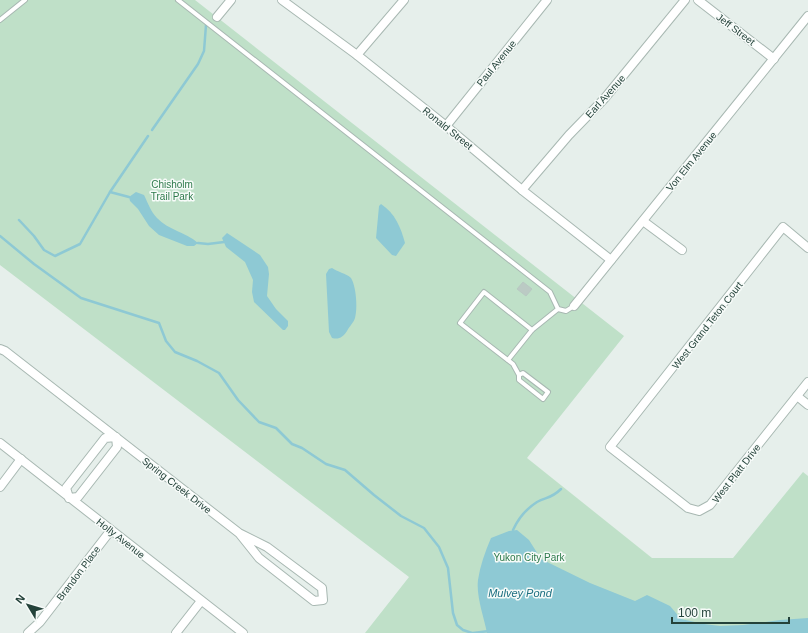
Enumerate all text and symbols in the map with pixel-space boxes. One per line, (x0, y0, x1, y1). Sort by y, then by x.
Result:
street label: Jeff Street (714, 11, 757, 48)
street label: Paul Avenue (474, 38, 519, 89)
street label: Earl Avenue (583, 72, 628, 120)
street label: Ronald Street (420, 105, 475, 152)
street label: Von Elm Avenue (664, 129, 719, 193)
park label: Chisholm Trail Park (151, 179, 194, 202)
street label: West Grand Teton Court (670, 279, 745, 371)
street label: West Platt Drive (710, 441, 763, 505)
street label: Spring Creek Drive (140, 455, 214, 516)
street label: Holly Avenue (94, 516, 147, 561)
street label: Brandon Place (54, 543, 103, 603)
park label: Yukon City Park (493, 552, 566, 563)
north arrow (8, 585, 48, 625)
water label: Mulvey Pond (488, 587, 553, 599)
text: N (13, 592, 27, 606)
scale bar (672, 599, 789, 625)
text: 100 m (678, 606, 711, 620)

